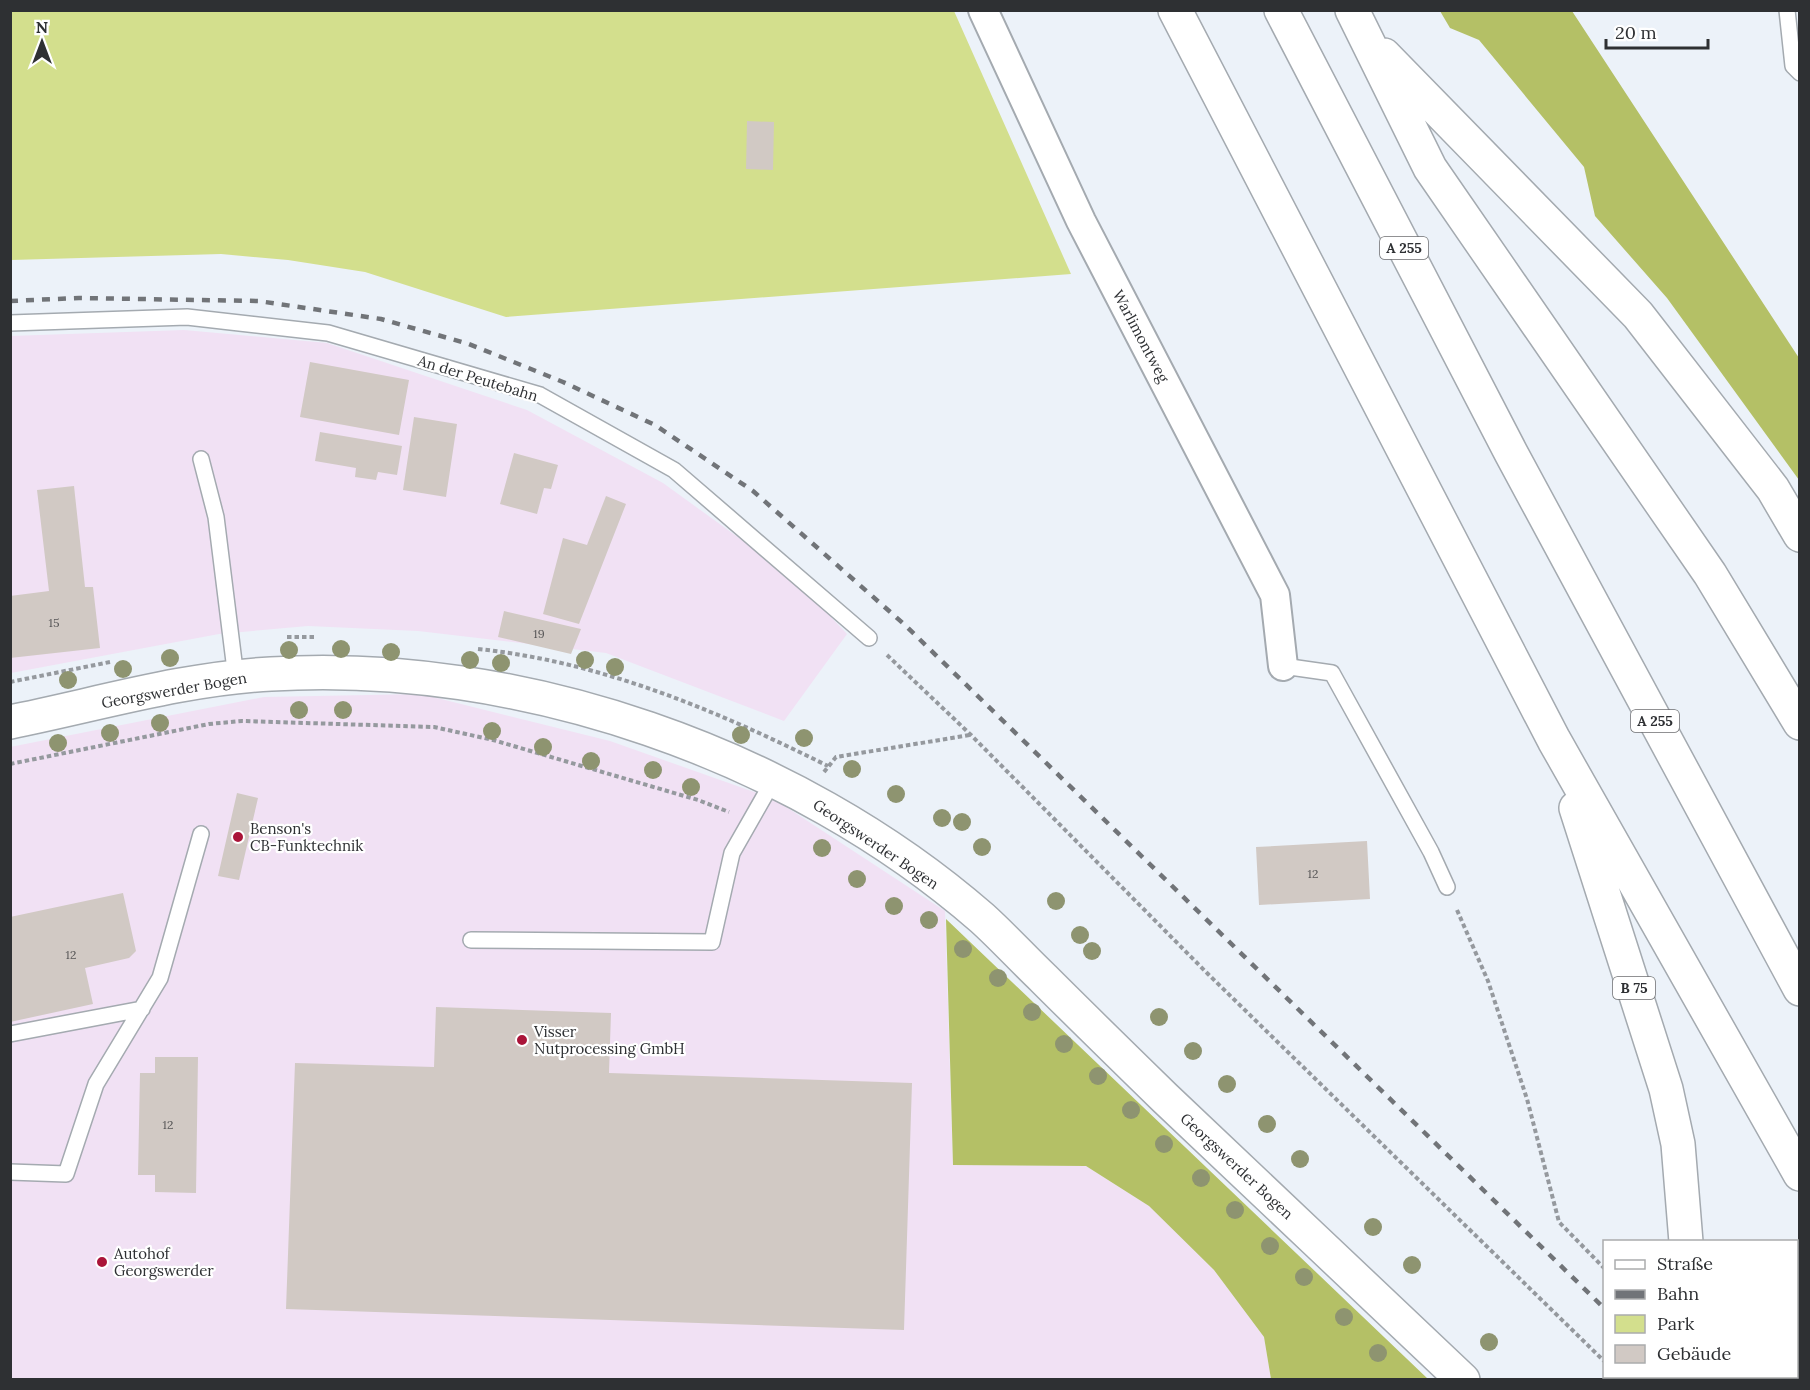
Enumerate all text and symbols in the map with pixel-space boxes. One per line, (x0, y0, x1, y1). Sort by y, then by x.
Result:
north arrow (12, 12, 72, 72)
scale bar (1606, 12, 1708, 50)
text: N (36, 17, 48, 37)
text: 20 m (1615, 21, 1657, 44)
road number: A 255 (1380, 237, 1428, 259)
street label: Warlimontweg (1109, 286, 1174, 386)
street label: An der Peutebahn (415, 350, 540, 405)
house number: 15 (49, 615, 59, 630)
house number: 19 (533, 626, 545, 641)
street label: Georgswerder Bogen (100, 668, 248, 712)
road number: A 255 (1631, 710, 1679, 732)
street label: Georgswerder Bogen (810, 795, 942, 893)
place label: Benson's CB-Funktechnik (250, 819, 363, 855)
marker: Benson's CB-Funktechnik (231, 830, 245, 844)
house number: 12 (1308, 866, 1318, 881)
house number: 12 (66, 947, 76, 962)
road number: B 75 (1613, 977, 1655, 999)
place label: Visser Nutprocessing GmbH (533, 1022, 685, 1058)
marker: Visser Nutprocessing GmbH (515, 1033, 529, 1047)
street label: Georgswerder Bogen (1177, 1109, 1297, 1223)
house number: 12 (163, 1117, 173, 1132)
legend (1603, 1240, 1798, 1378)
place label: Autohof Georgswerder (113, 1244, 214, 1280)
text: Straße (1657, 1252, 1713, 1275)
marker: Autohof Georgswerder (95, 1255, 109, 1269)
text: Bahn (1657, 1282, 1699, 1305)
text: Park (1657, 1312, 1695, 1335)
text: Gebäude (1657, 1342, 1732, 1365)

